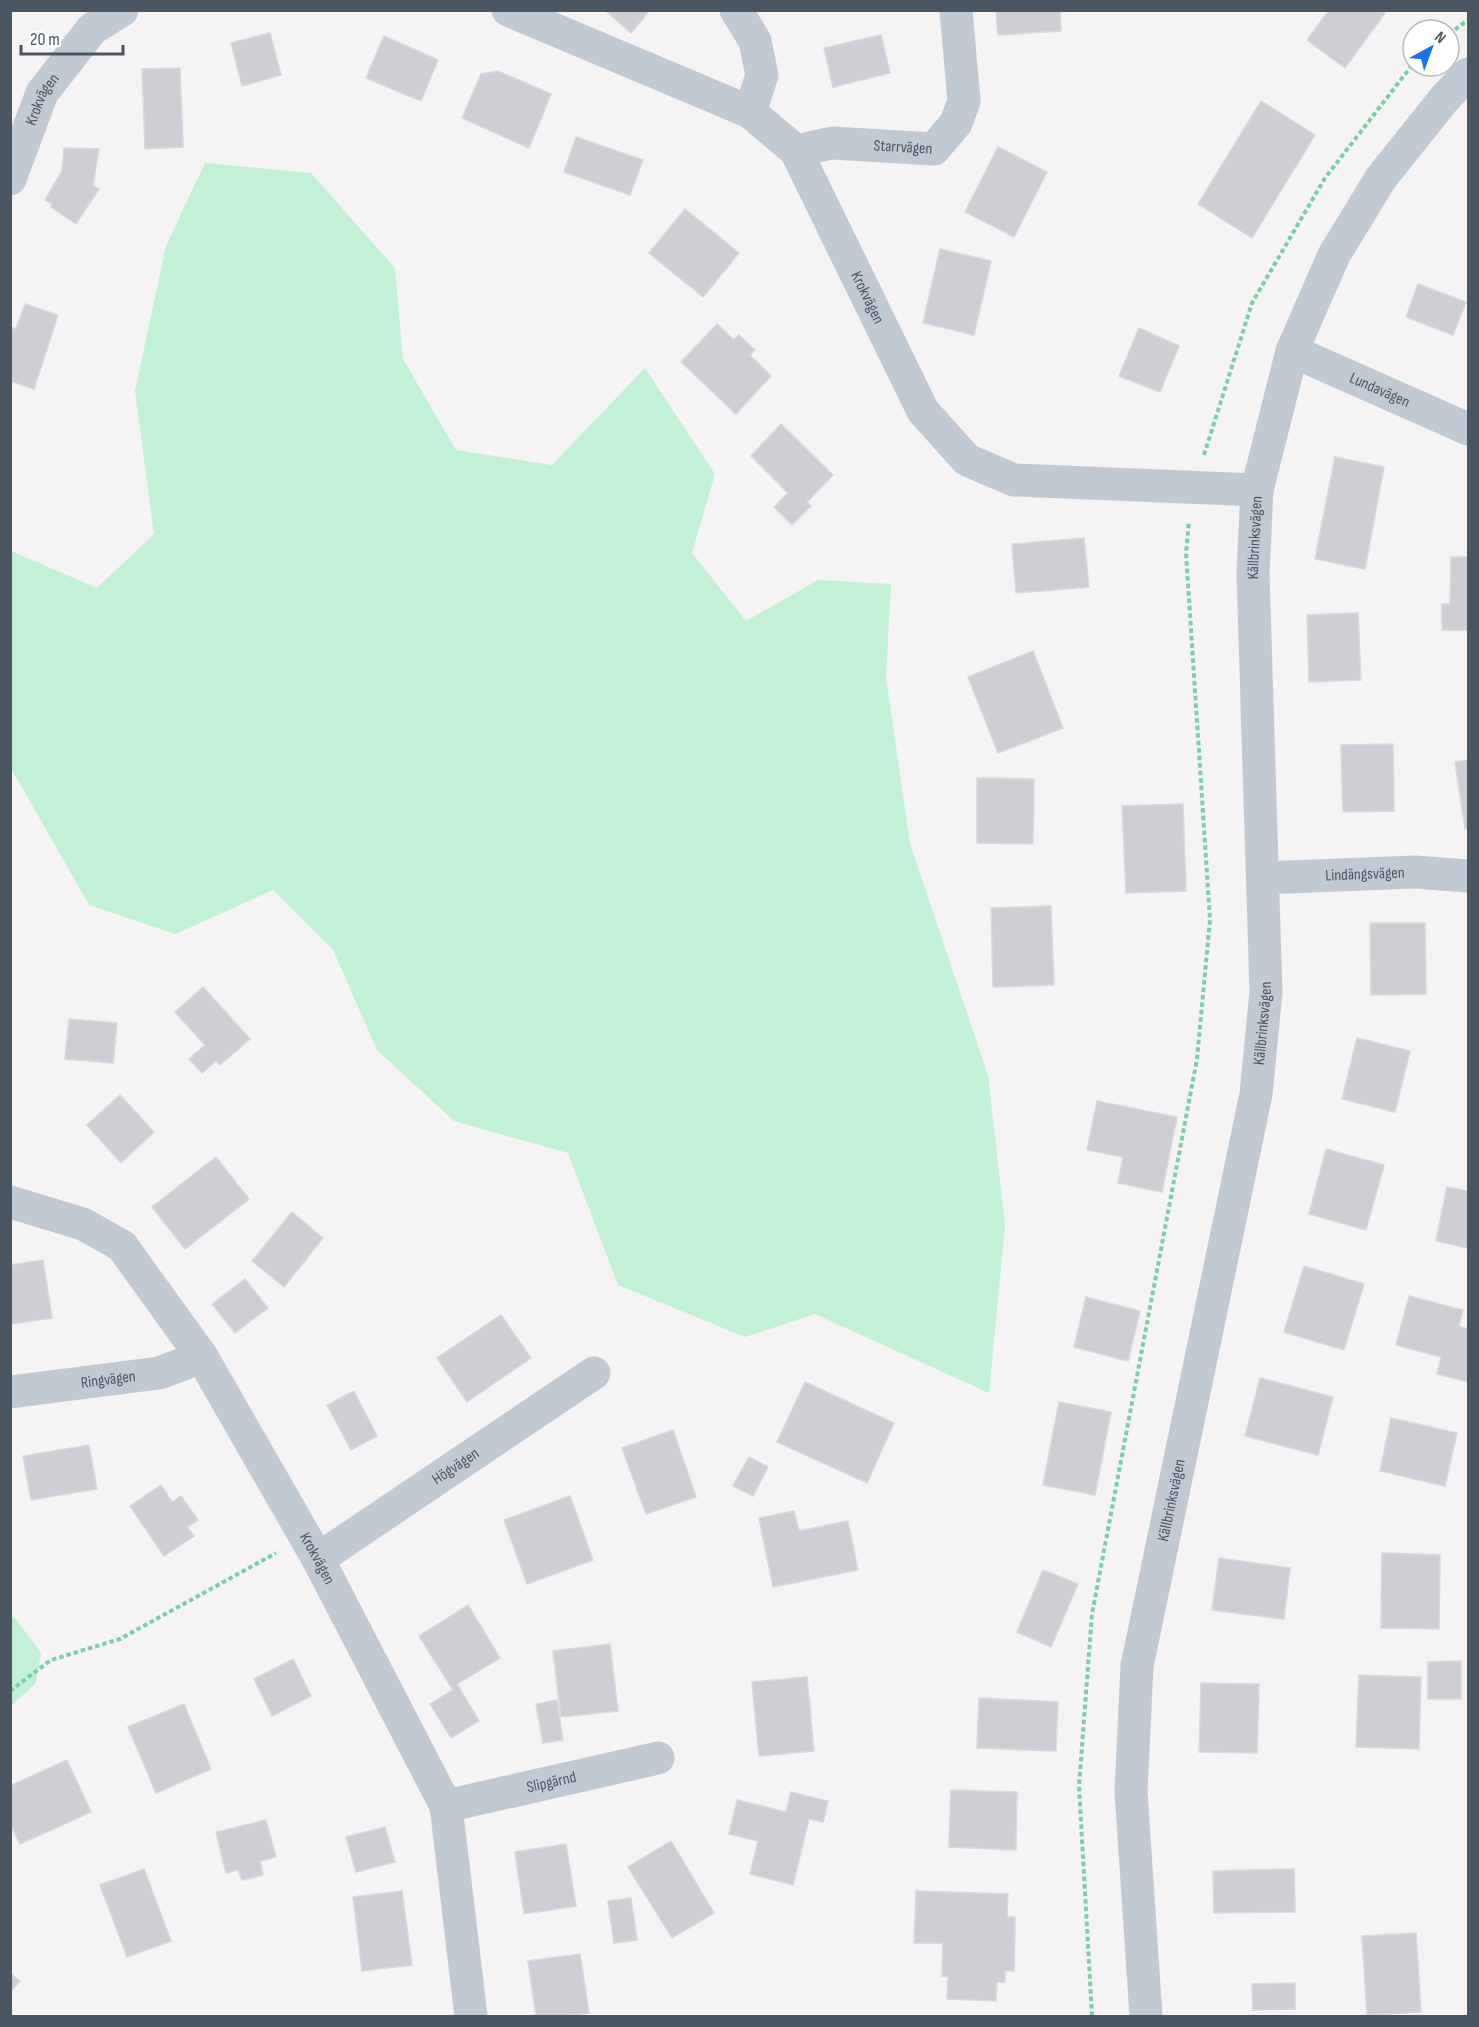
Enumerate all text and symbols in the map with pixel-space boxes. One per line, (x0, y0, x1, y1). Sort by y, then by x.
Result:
scale bar (21, 18, 123, 56)
north arrow (1401, 18, 1461, 78)
text: N (1430, 28, 1449, 48)
text: 20 m (30, 29, 60, 50)
street label: Krokvägen (21, 70, 63, 128)
street label: Starrvägen (873, 136, 933, 158)
street label: Krokvägen (847, 268, 888, 327)
street label: Lundavägen (1347, 368, 1413, 412)
street label: Källbrinksvägen (1243, 495, 1266, 580)
street label: Lindängsvägen (1325, 863, 1405, 885)
street label: Källbrinksvägen (1249, 981, 1276, 1066)
street label: Ringvägen (80, 1367, 137, 1392)
street label: Högvägen (429, 1444, 483, 1489)
street label: Källbrinksvägen (1154, 1457, 1189, 1543)
street label: Krokvägen (295, 1529, 339, 1588)
street label: Slipgärnd (525, 1767, 578, 1797)

